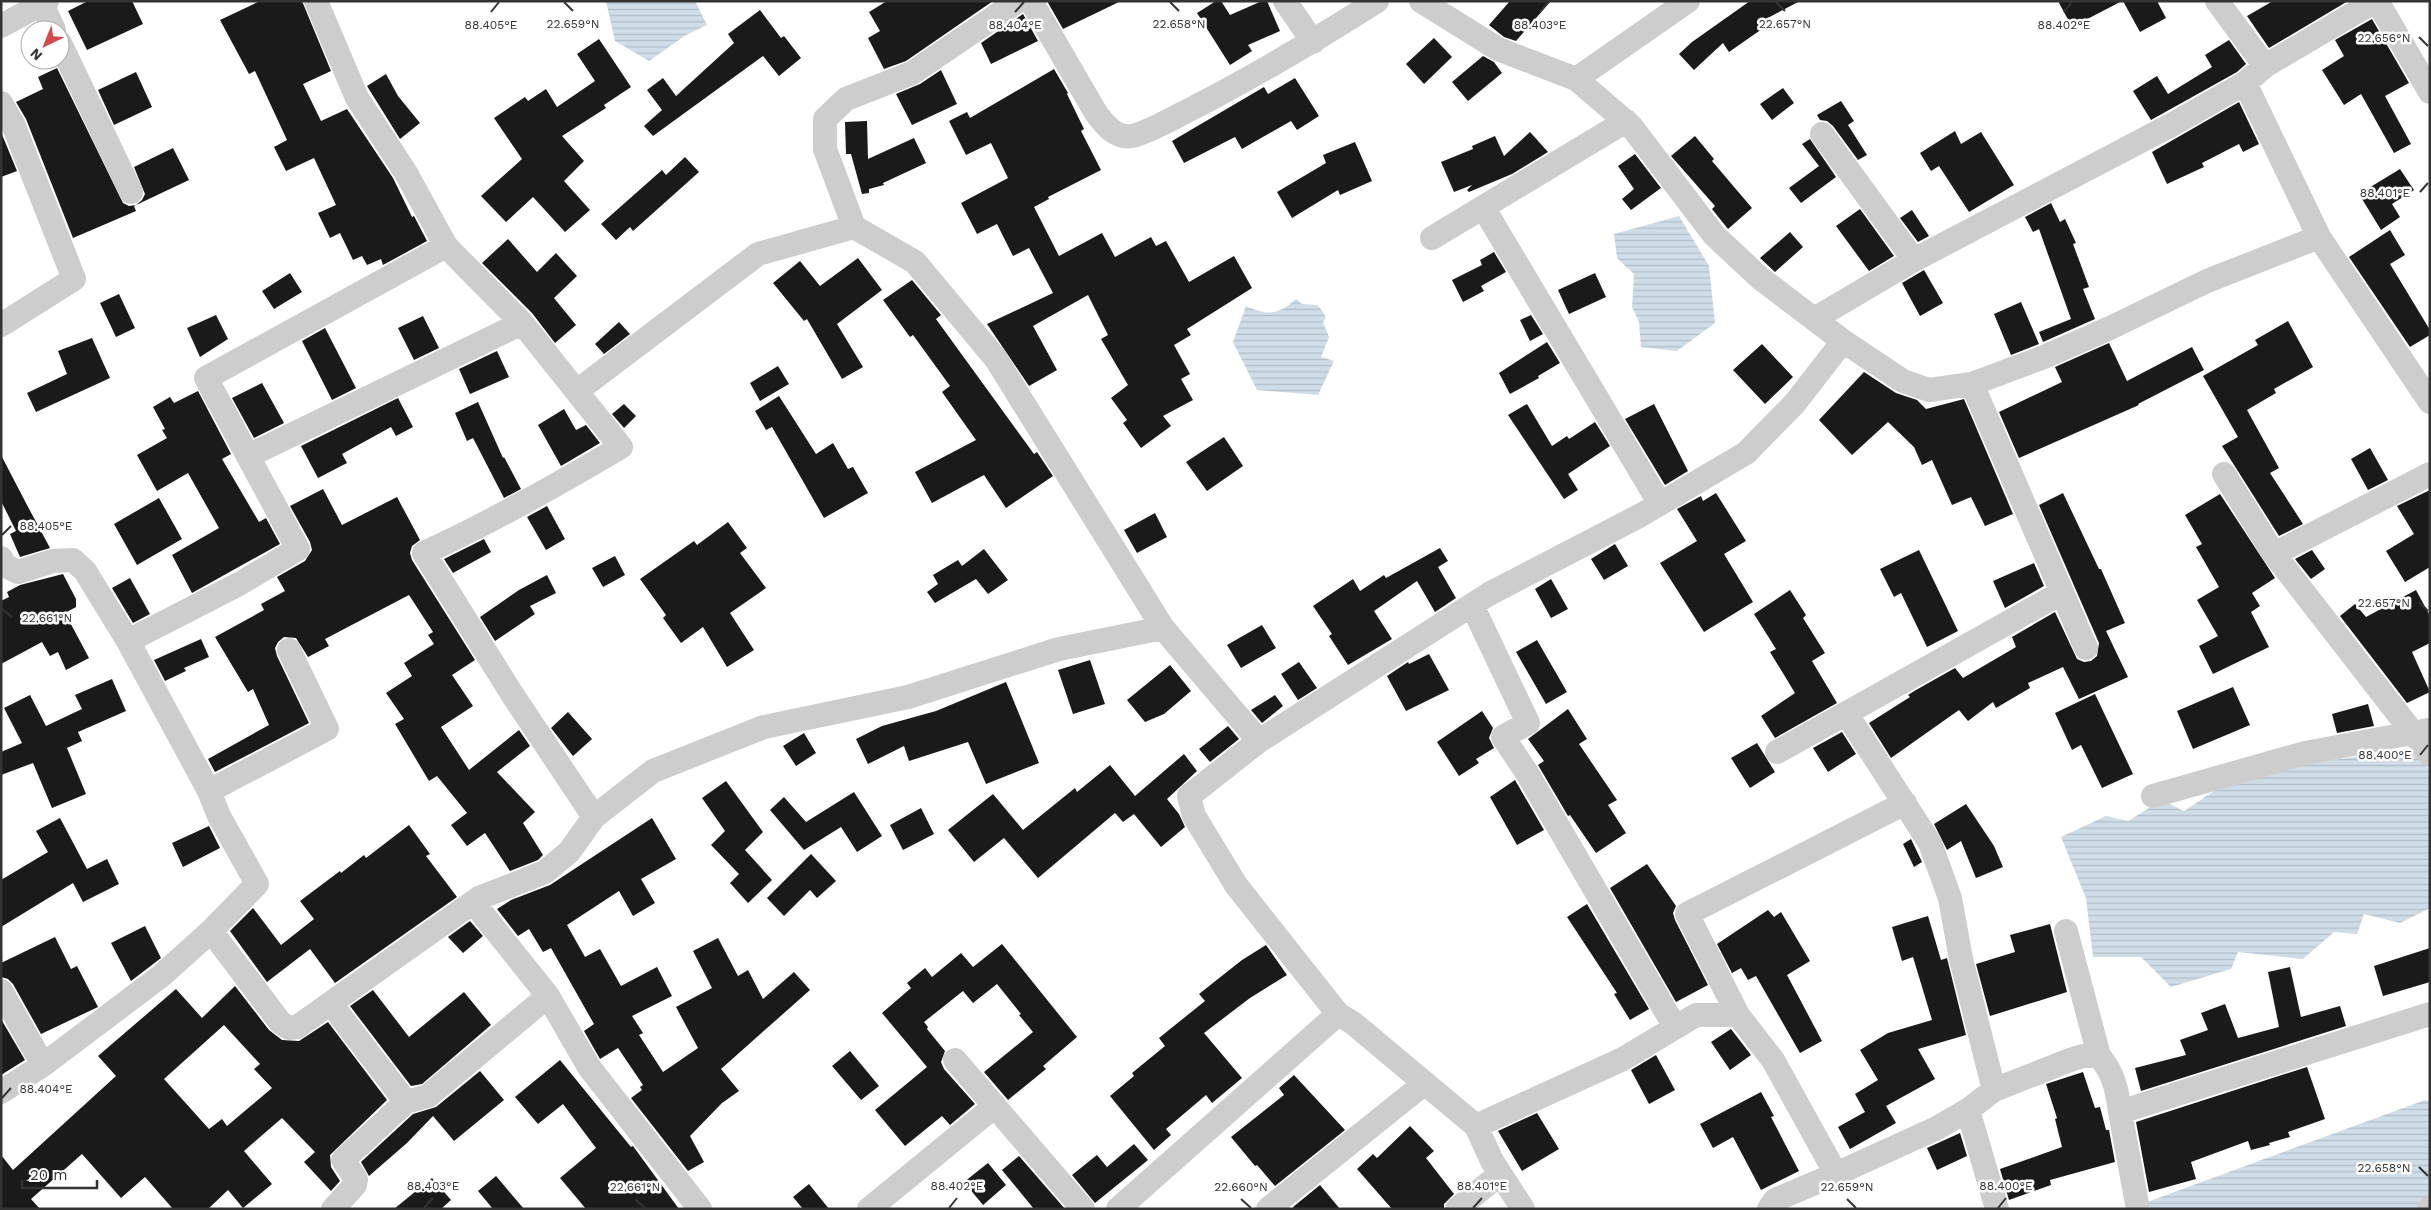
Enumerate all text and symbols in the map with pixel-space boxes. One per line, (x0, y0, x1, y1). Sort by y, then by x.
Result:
text: 22.659°N (546, 17, 600, 31)
text: 22.658°N (1152, 17, 1206, 31)
text: 22.657°N (1759, 17, 1811, 31)
text: 88.405°E (465, 18, 518, 32)
text: 88.404°E (988, 18, 1042, 32)
text: 88.403°E (1514, 18, 1567, 32)
text: 88.402°E (2038, 18, 2091, 32)
north arrow (20, 20, 70, 70)
text: 22.656°N (2358, 31, 2410, 45)
text: N (27, 45, 45, 64)
text: 88.401°E (2360, 186, 2411, 200)
text: 88.405°E (20, 519, 73, 533)
text: 22.657°N (2358, 596, 2410, 610)
text: 22.661°N (22, 611, 72, 625)
text: 88.400°E (2358, 748, 2412, 762)
text: 88.404°E (19, 1082, 73, 1096)
scale bar (22, 1158, 98, 1190)
text: 22.658°N (2357, 1161, 2411, 1175)
text: 20 m (30, 1166, 68, 1184)
text: 88.403°E (407, 1179, 460, 1193)
text: 88.402°E (931, 1179, 984, 1193)
text: 88.401°E (1457, 1179, 1508, 1193)
text: 88.400°E (1979, 1179, 2033, 1193)
text: 22.661°N (610, 1180, 660, 1194)
text: 22.660°N (1214, 1180, 1268, 1194)
text: 22.659°N (1820, 1180, 1874, 1194)

